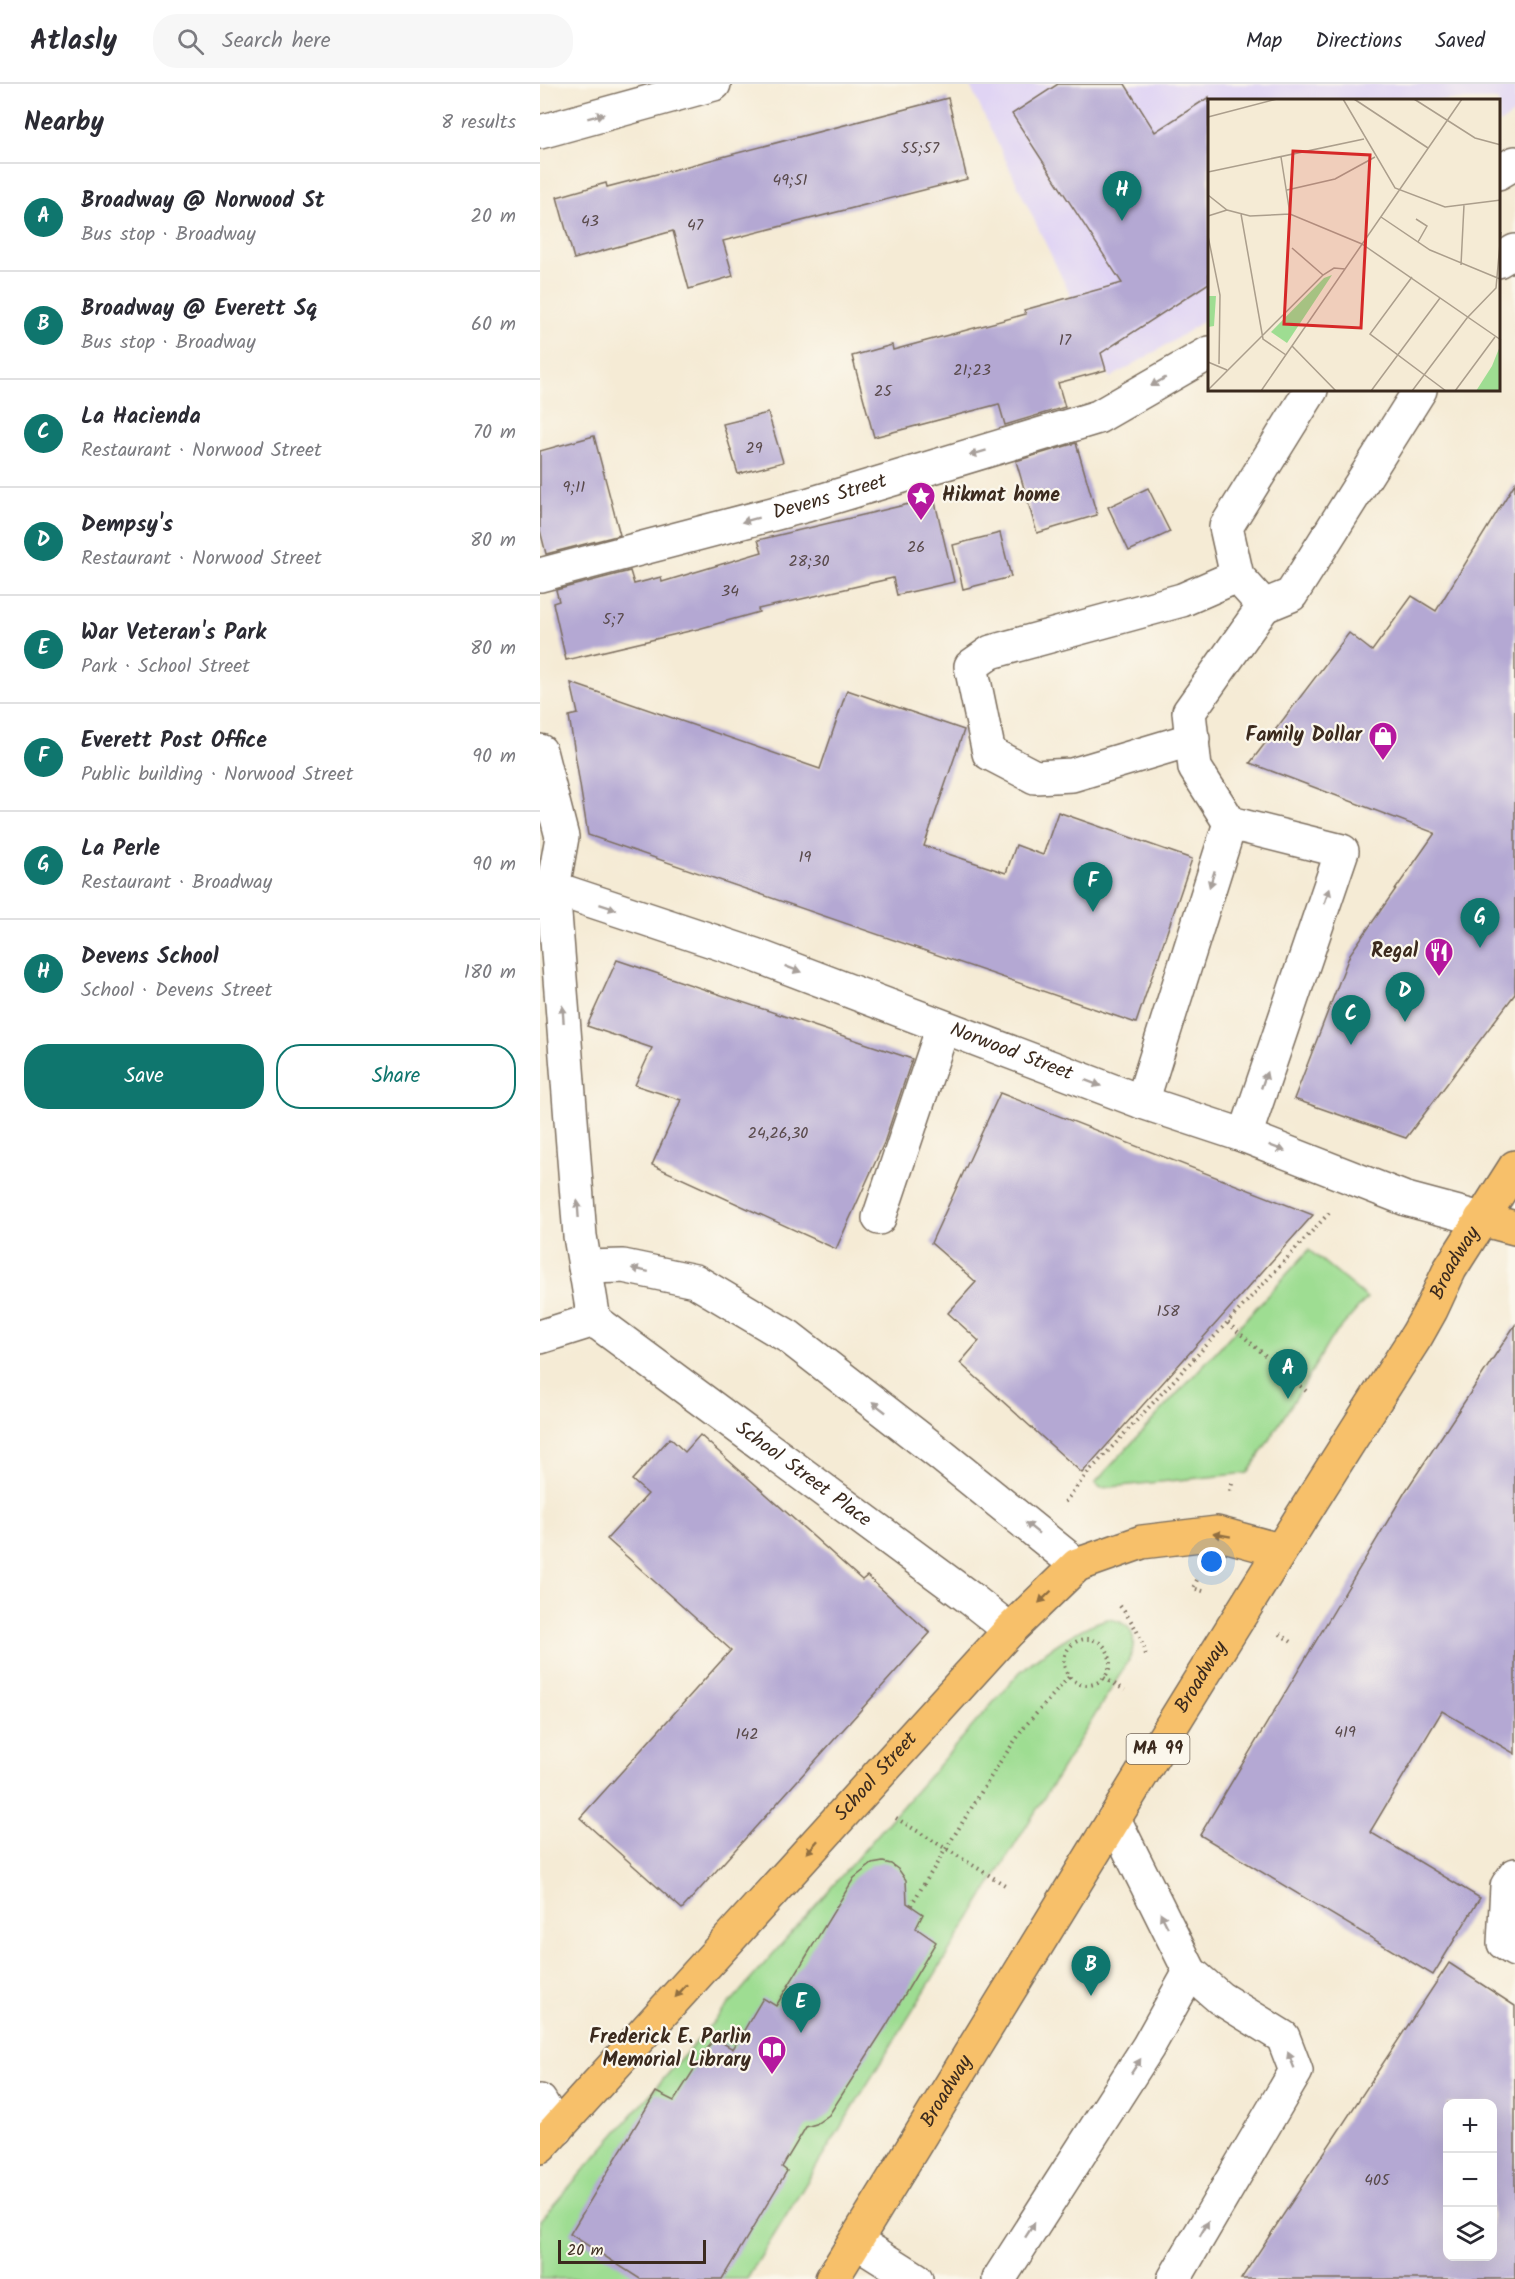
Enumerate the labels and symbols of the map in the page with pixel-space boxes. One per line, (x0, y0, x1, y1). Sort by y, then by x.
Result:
inset map (1208, 99, 1500, 392)
one-way arrow (587, 111, 606, 121)
house number: 55;57 (901, 136, 940, 161)
house number: 49;51 (772, 168, 808, 193)
pin: H (1102, 172, 1142, 221)
house number: 43 (581, 209, 599, 234)
house number: 47 (687, 213, 704, 238)
house number: 17 (1059, 328, 1072, 353)
house number: 21;23 (953, 358, 991, 383)
one-way arrow (1150, 377, 1166, 388)
house number: 25 (874, 379, 893, 404)
house number: 29 (745, 436, 763, 461)
one-way arrow (969, 449, 987, 458)
street label: Devens Street (769, 466, 891, 529)
house number: 9;11 (563, 475, 585, 500)
place icon: Hikmat home (905, 480, 937, 522)
place label: Hikmat home (942, 480, 1060, 512)
one-way arrow (741, 515, 759, 525)
house number: 26 (907, 535, 925, 560)
house number: 28;30 (789, 549, 829, 574)
house number: 34 (721, 579, 739, 604)
house number: 5;7 (603, 607, 624, 632)
place label: Family Dollar (1245, 720, 1363, 752)
shop icon: Family Dollar (1367, 720, 1399, 762)
house number: 19 (799, 845, 812, 870)
pin: F (1074, 862, 1112, 912)
one-way arrow (1207, 870, 1217, 888)
one-way arrow (1323, 887, 1333, 905)
pin: G (1460, 898, 1500, 948)
one-way arrow (599, 902, 617, 912)
place label: Regal (1371, 936, 1419, 968)
restaurant icon: Regal (1423, 936, 1455, 978)
one-way arrow (784, 965, 802, 975)
pin: D (1386, 972, 1424, 1022)
pin: C (1332, 996, 1370, 1045)
one-way arrow (558, 1005, 567, 1024)
street label: Norwood Street (945, 1014, 1078, 1090)
one-way arrow (1260, 1071, 1269, 1089)
one-way arrow (1084, 1079, 1102, 1089)
house number: 24,26,30 (748, 1121, 808, 1146)
one-way arrow (1268, 1144, 1286, 1153)
one-way arrow (573, 1199, 582, 1218)
street label: Broadway (1422, 1220, 1489, 1305)
one-way arrow (631, 1265, 650, 1274)
house number: 158 (1156, 1299, 1180, 1324)
pin: A (1268, 1350, 1308, 1399)
one-way arrow (871, 1401, 887, 1414)
street label: School Street Place (728, 1413, 878, 1536)
one-way arrow (1024, 1522, 1040, 1535)
one-way arrow (1212, 1531, 1231, 1540)
your location (1197, 1547, 1226, 1576)
one-way arrow (1038, 1589, 1052, 1603)
street label: Broadway (1167, 1634, 1237, 1720)
house number: 419 (1334, 1720, 1356, 1745)
house number: 142 (735, 1722, 759, 1747)
street label: School Street (827, 1725, 926, 1829)
road number: MA 99 (1126, 1734, 1190, 1764)
one-way arrow (805, 1839, 819, 1854)
one-way arrow (1159, 1911, 1168, 1928)
pin: B (1072, 1946, 1110, 1996)
one-way arrow (674, 1984, 688, 1999)
pin: E (782, 1984, 820, 2033)
place label: Frederick E. Parlin Memorial Library (589, 2022, 752, 2077)
library icon: Frederick E. Parlin Memorial Library (756, 2034, 788, 2076)
street label: Broadway (913, 2049, 982, 2134)
one-way arrow (1286, 2050, 1296, 2068)
one-way arrow (1130, 2058, 1141, 2074)
house number: 405 (1364, 2168, 1391, 2193)
one-way arrow (1198, 2221, 1209, 2237)
one-way arrow (1024, 2222, 1035, 2238)
scale bar (558, 2237, 706, 2264)

